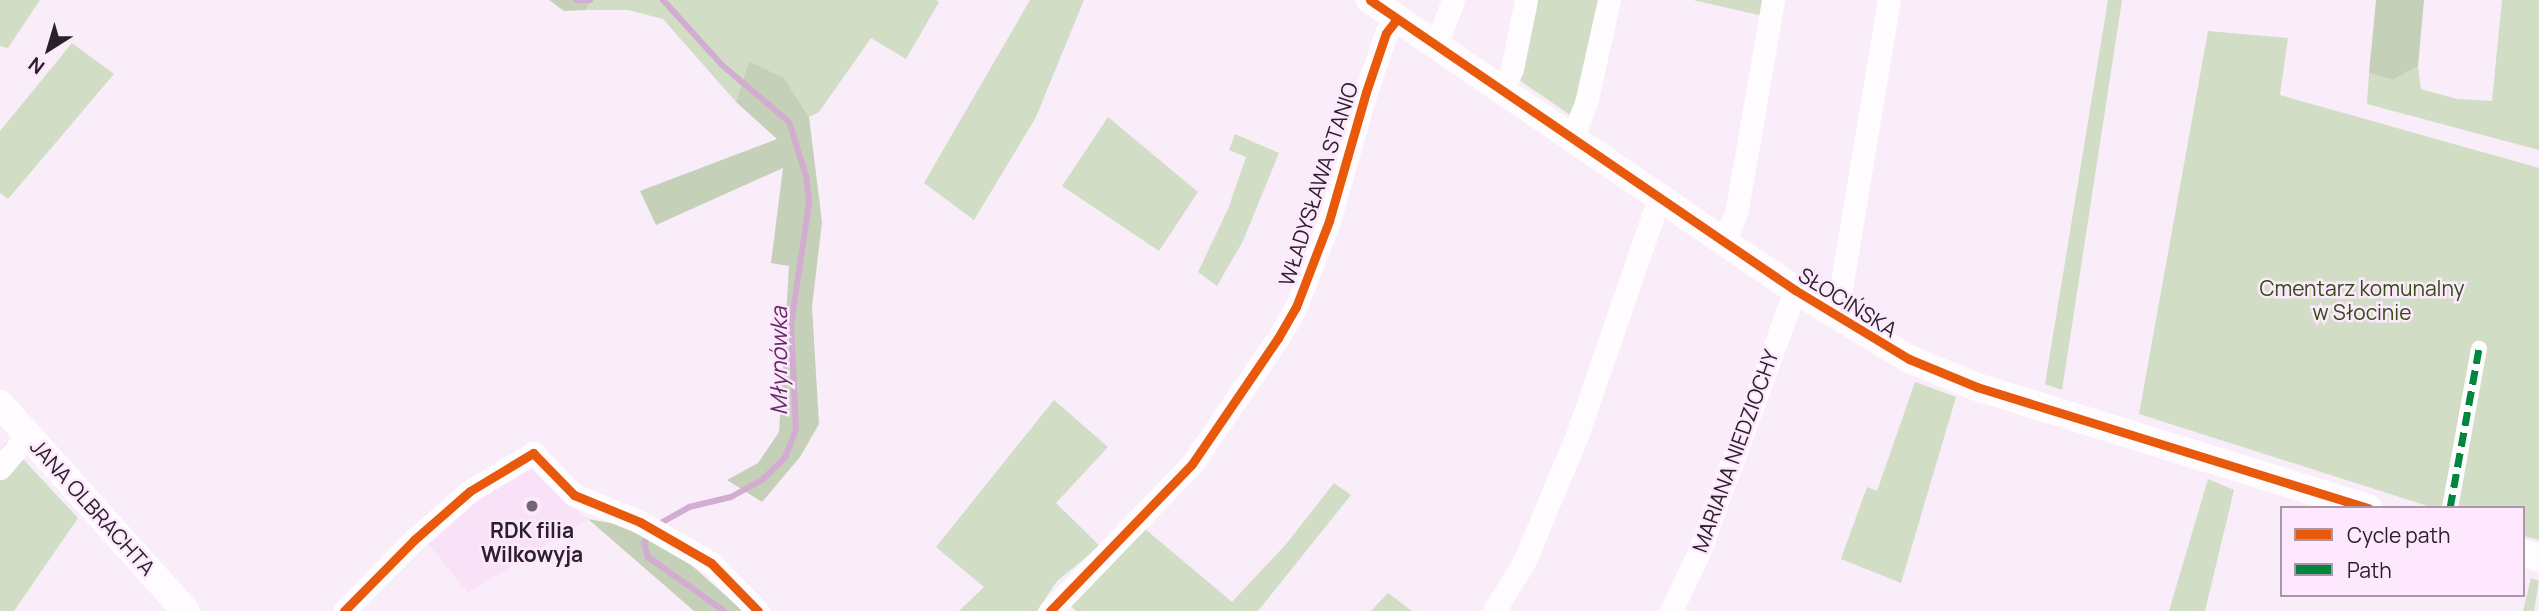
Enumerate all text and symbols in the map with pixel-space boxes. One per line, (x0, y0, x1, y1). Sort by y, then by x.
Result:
north arrow (14, 14, 84, 84)
text: N (23, 51, 50, 80)
street label: WŁADYSŁAWA STANIO (1273, 79, 1363, 289)
street label: SŁOCIŃSKA (1794, 262, 1902, 342)
park label: Cmentarz komunalny w Słocinie (2259, 275, 2465, 325)
water label: Młynówka (764, 307, 792, 415)
street label: MARIANA NIEDZIOCHY (1687, 346, 1783, 556)
street label: JANA OLBRACHTA (25, 434, 161, 580)
marker: RDK filia Wilkowyja (524, 498, 540, 514)
legend (2280, 506, 2525, 597)
place label: RDK filia Wilkowyja (481, 517, 583, 567)
text: Cycle path (2347, 521, 2450, 549)
text: Path (2347, 556, 2392, 584)

